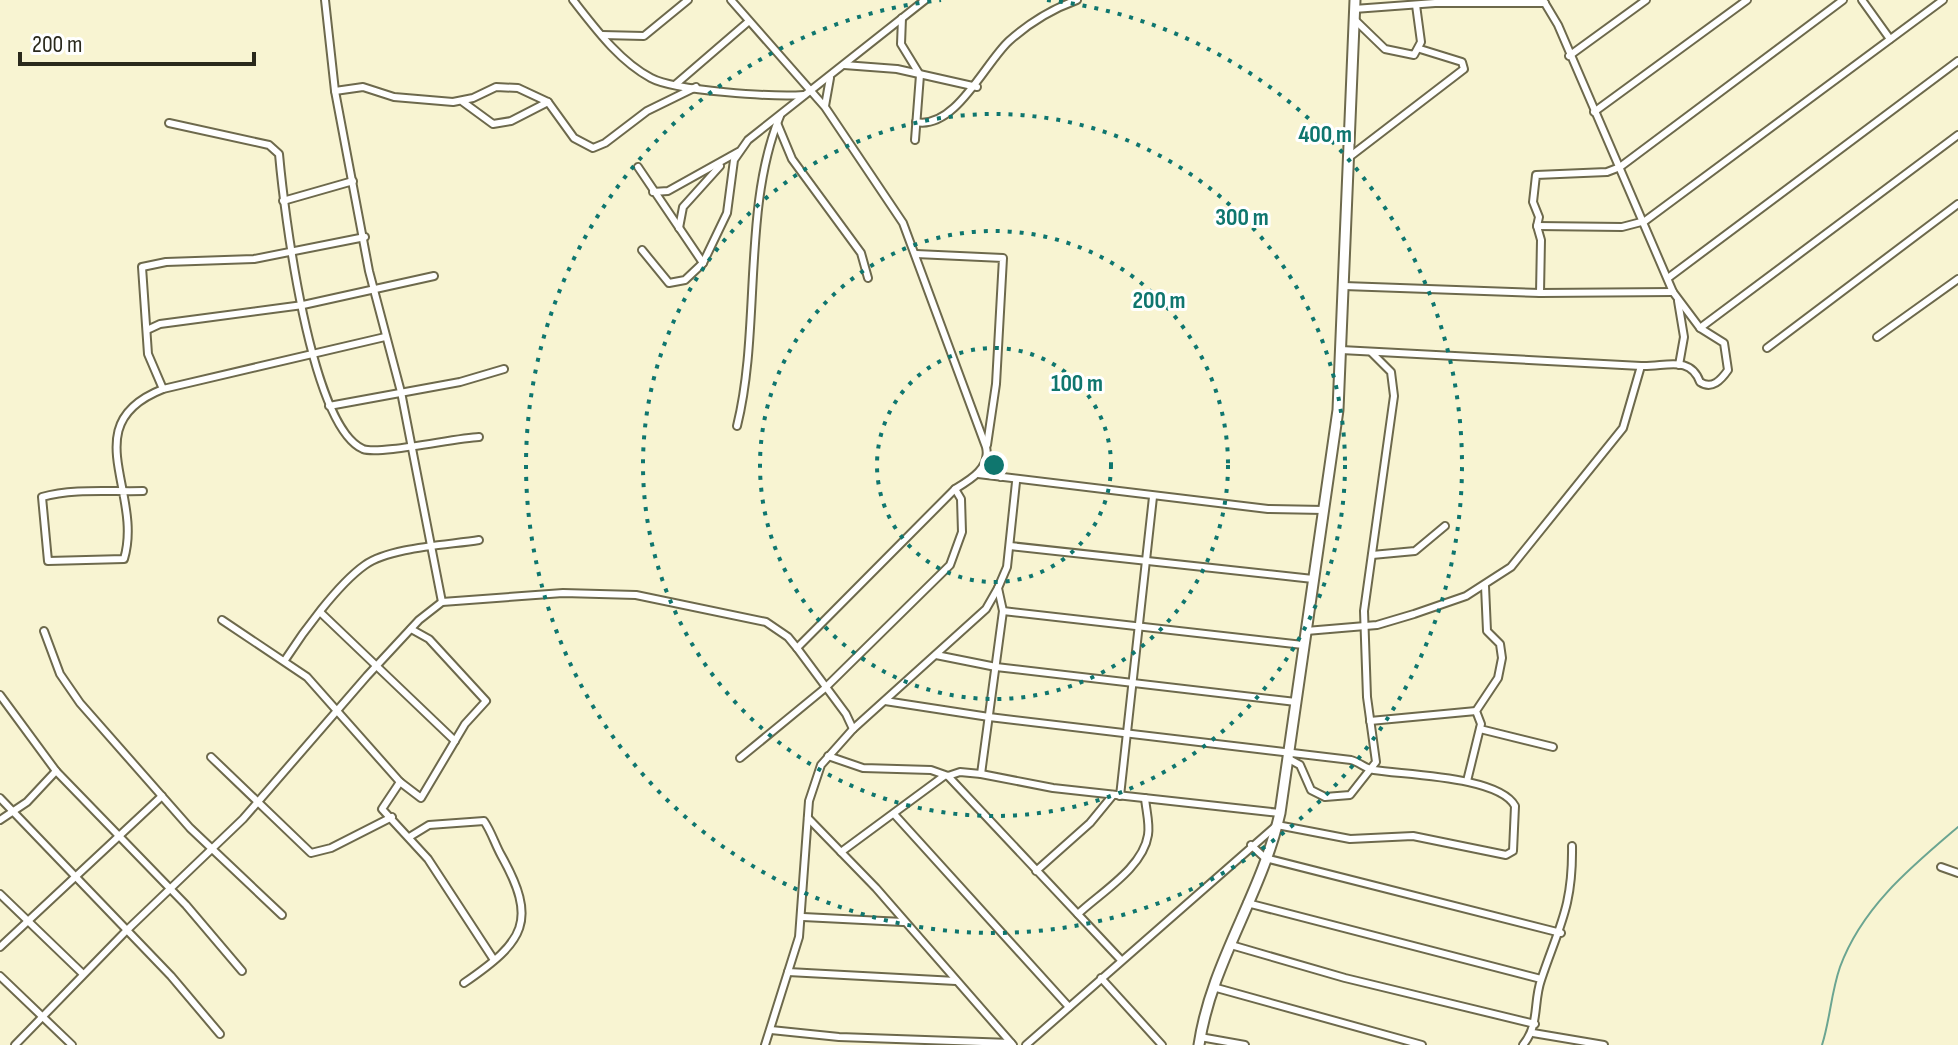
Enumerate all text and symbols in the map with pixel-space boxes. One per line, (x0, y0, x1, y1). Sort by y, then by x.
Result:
scale bar (20, 16, 254, 66)
text: 200 m (32, 30, 83, 59)
text: 400 m (1298, 120, 1352, 149)
text: 300 m (1215, 203, 1269, 232)
text: 200 m (1132, 286, 1186, 315)
text: 100 m (1051, 369, 1103, 398)
centre of rings (980, 451, 1008, 479)

